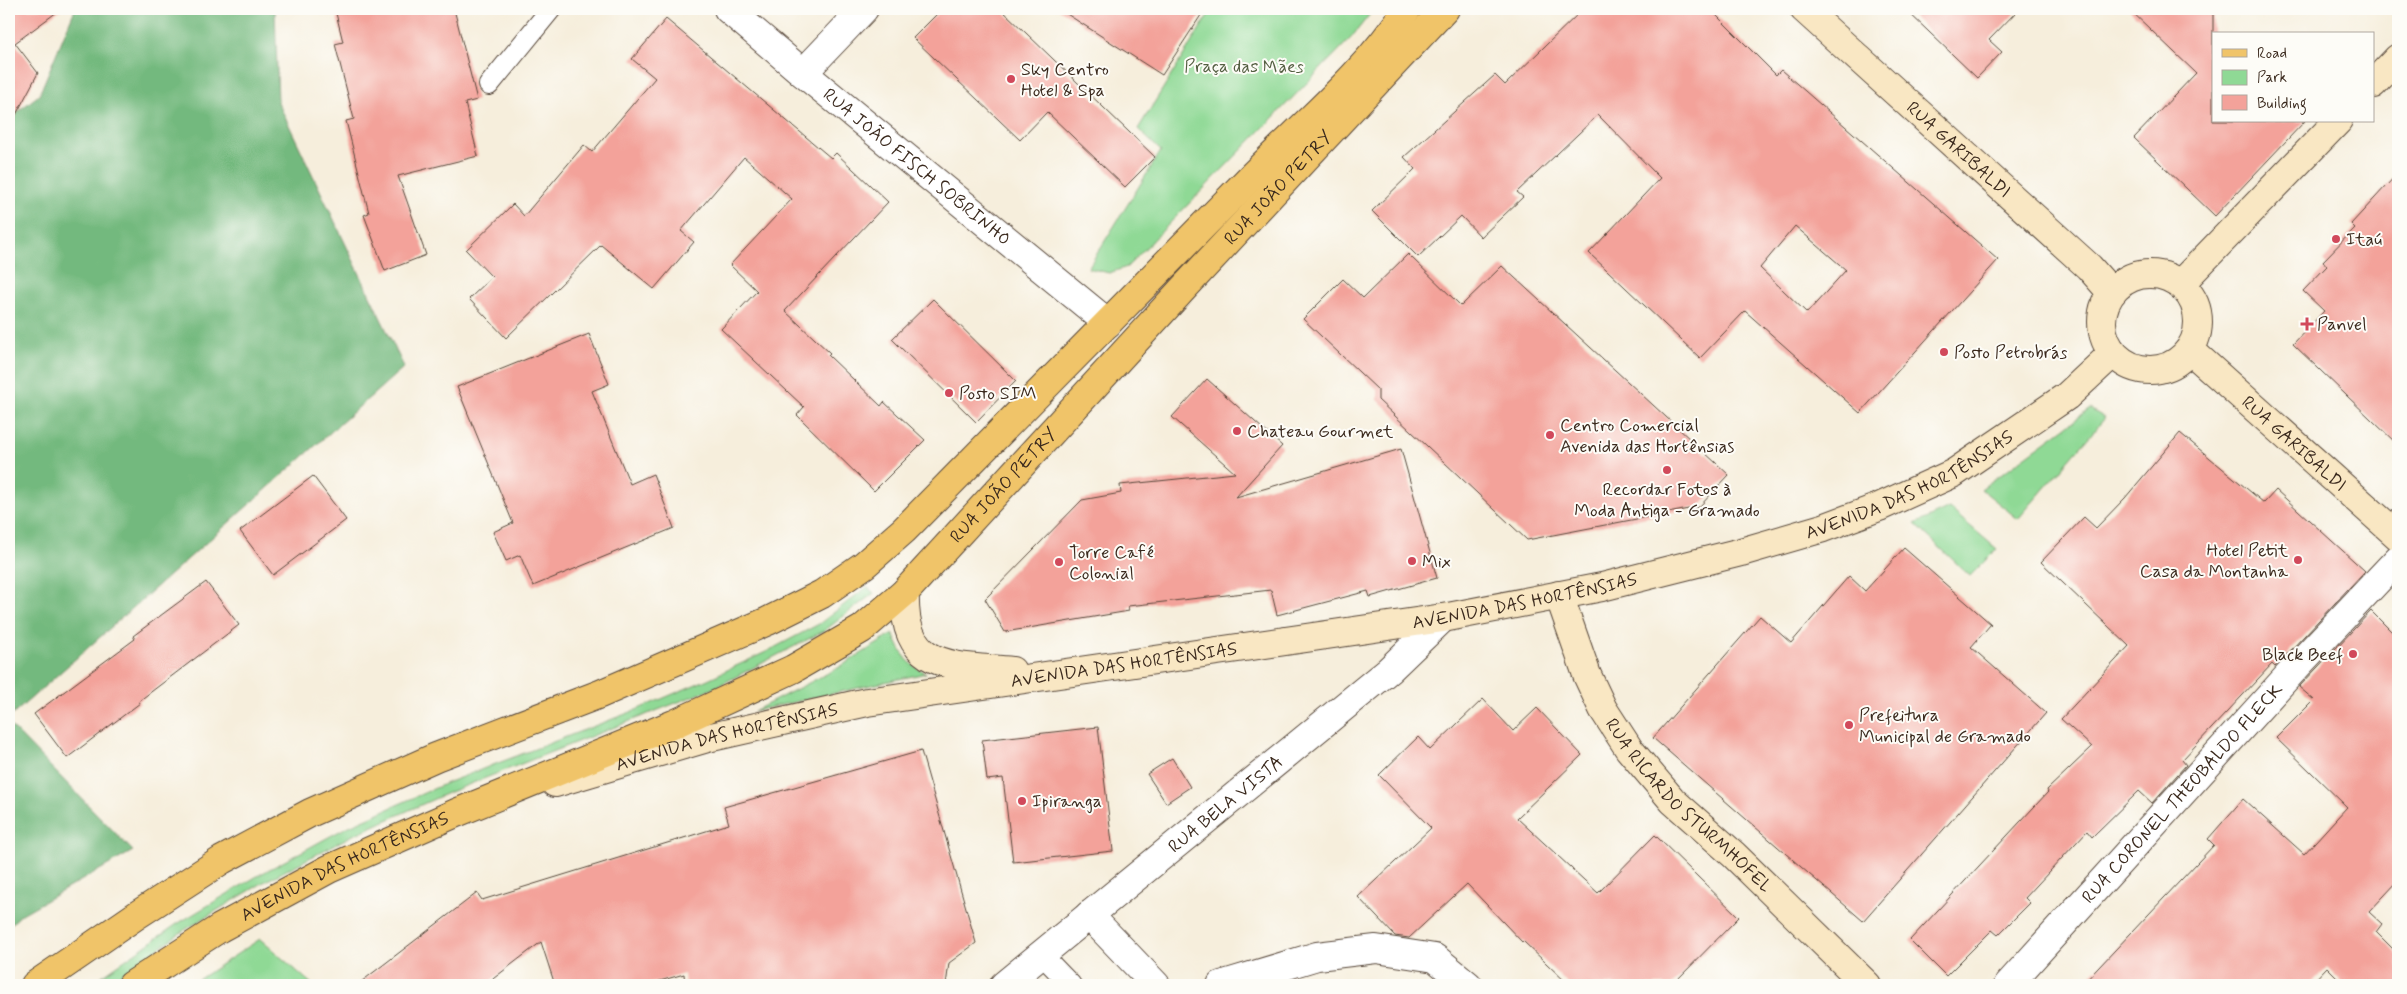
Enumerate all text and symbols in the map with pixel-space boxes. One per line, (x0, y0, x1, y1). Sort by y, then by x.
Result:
legend (2212, 32, 2374, 122)
text: Road (2257, 44, 2287, 64)
park label: Praça das Mães (1184, 55, 1304, 79)
place label: Sky Centro Hotel & Spa (1021, 58, 1109, 103)
text: Park (2257, 68, 2287, 88)
marker: Sky Centro Hotel & Spa (1005, 73, 1017, 85)
street label: RUA JOÃO FISCH SOBRINHO (817, 83, 1015, 251)
text: Building (2257, 94, 2307, 115)
street label: RUA GARIBALDI (1901, 96, 2016, 204)
street label: RUA JOÃO PETRY (1219, 125, 1339, 250)
place label: Itaú (2346, 228, 2382, 252)
marker: Itaú (2330, 233, 2342, 245)
place label: Panvel (2317, 313, 2367, 337)
marker: Panvel (2301, 318, 2313, 330)
place label: Posto Petrobrás (1954, 341, 2068, 365)
marker: Posto Petrobrás (1938, 346, 1950, 358)
place label: Posto SIM (959, 382, 1037, 406)
marker: Posto SIM (943, 387, 955, 399)
street label: RUA GARIBALDI (2236, 391, 2351, 497)
place label: Centro Comercial Avenida das Hortênsias (1560, 414, 1734, 459)
place label: Chateau Gourmet (1247, 420, 1394, 444)
street label: RUA JOÃO PETRY (945, 422, 1063, 548)
marker: Chateau Gourmet (1231, 425, 1243, 437)
street label: AVENIDA DAS HORTÊNSIAS (1803, 425, 2018, 545)
marker: Centro Comercial Avenida das Hortênsias (1544, 429, 1556, 441)
marker: Recordar Fotos à Moda Antiga - Gramado (1661, 464, 1673, 476)
place label: Recordar Fotos à Moda Antiga - Gramado (1574, 478, 1760, 523)
place label: Hotel Petit Casa da Montanha (2140, 539, 2288, 584)
place label: Torre Café Colonial (1069, 541, 1154, 586)
place label: Mix (1422, 550, 1451, 574)
marker: Hotel Petit Casa da Montanha (2292, 554, 2304, 566)
marker: Mix (1406, 555, 1418, 567)
marker: Torre Café Colonial (1053, 556, 1065, 568)
street label: AVENIDA DAS HORTÊNSIAS (1411, 568, 1640, 635)
street label: AVENIDA DAS HORTÊNSIAS (1009, 637, 1239, 694)
place label: Black Beef (2262, 643, 2343, 667)
marker: Black Beef (2347, 648, 2359, 660)
street label: RUA CORONEL THEOBALDO FLECK (2077, 678, 2289, 909)
street label: AVENIDA DAS HORTÊNSIAS (613, 698, 840, 777)
place label: Prefeitura Municipal de Gramado (1859, 704, 2031, 749)
street label: RUA RICARDO STURMHOFEL (1599, 714, 1777, 899)
marker: Prefeitura Municipal de Gramado (1843, 719, 1855, 731)
street label: RUA BELA VISTA (1164, 751, 1288, 859)
place label: Ipiranga (1032, 790, 1102, 814)
marker: Ipiranga (1016, 795, 1028, 807)
street label: AVENIDA DAS HORTÊNSIAS (237, 807, 453, 928)

